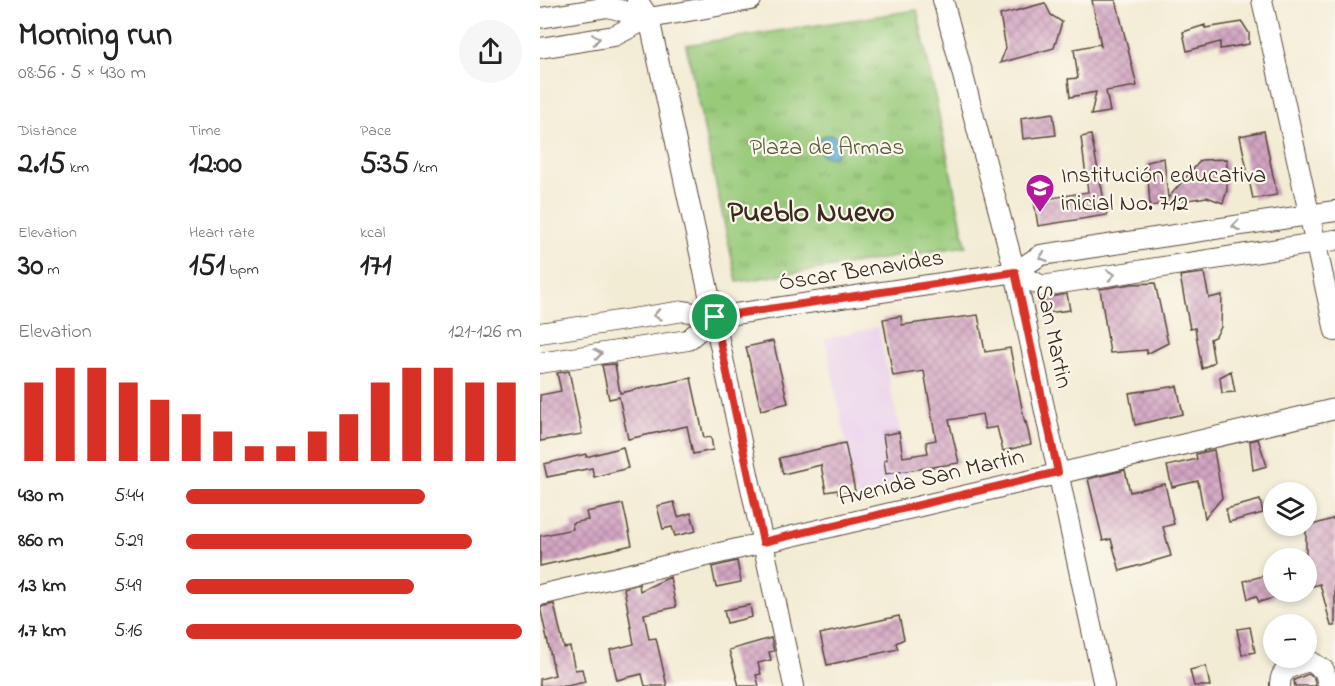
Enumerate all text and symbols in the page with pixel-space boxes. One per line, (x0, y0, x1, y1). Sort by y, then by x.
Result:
text: Morning run (18, 12, 172, 60)
button: share (459, 20, 522, 83)
one-way arrow (591, 33, 601, 46)
text: 08:56 · 5 × 430 m (18, 59, 146, 88)
text: Distance (18, 119, 77, 143)
text: Time (189, 119, 221, 143)
text: Pace (360, 119, 391, 143)
park label: Plaza de Armas (750, 131, 904, 166)
text: 2.15 (18, 143, 66, 187)
text: 12:00 (189, 143, 242, 187)
text: 5:35 (360, 143, 409, 187)
text: km (66, 156, 89, 180)
text: /km (409, 156, 438, 180)
place label: Institución educativa inicial No. 712 (1061, 159, 1266, 222)
school or university icon: Institución educativa inicial No. 712 (1024, 172, 1056, 214)
district label: Pueblo Nuevo (727, 192, 895, 236)
one-way arrow (1231, 219, 1240, 231)
text: Elevation (18, 221, 77, 245)
text: Heart rate (189, 221, 255, 245)
text: kcal (360, 221, 385, 245)
street label: Óscar Benavides (776, 241, 946, 302)
text: 30 (18, 245, 43, 289)
text: 151 (189, 245, 225, 289)
text: 171 (360, 245, 391, 289)
one-way arrow (1039, 250, 1049, 262)
text: m (43, 258, 60, 282)
text: bpm (225, 258, 259, 282)
one-way arrow (1106, 269, 1116, 282)
street label: San Martin (1024, 281, 1081, 392)
pin (689, 291, 740, 342)
icon: arrive (698, 300, 731, 333)
one-way arrow (653, 309, 662, 321)
text: Elevation (18, 318, 92, 347)
text: 121–126 m (448, 318, 522, 347)
one-way arrow (593, 348, 602, 360)
street label: Avenida San Martin (835, 440, 1028, 517)
text: 430 m (18, 482, 64, 511)
text: 5:44 (114, 482, 144, 511)
map controls (1263, 482, 1317, 668)
button: layers (1263, 482, 1317, 536)
text: 860 m (18, 527, 63, 556)
text: 5:29 (114, 527, 143, 556)
button: + (1263, 548, 1317, 602)
text: 1.3 km (18, 572, 66, 601)
text: 5:49 (114, 572, 141, 601)
button: − (1263, 614, 1317, 668)
text: 1.7 km (18, 617, 66, 646)
text: 5:16 (114, 617, 142, 646)

